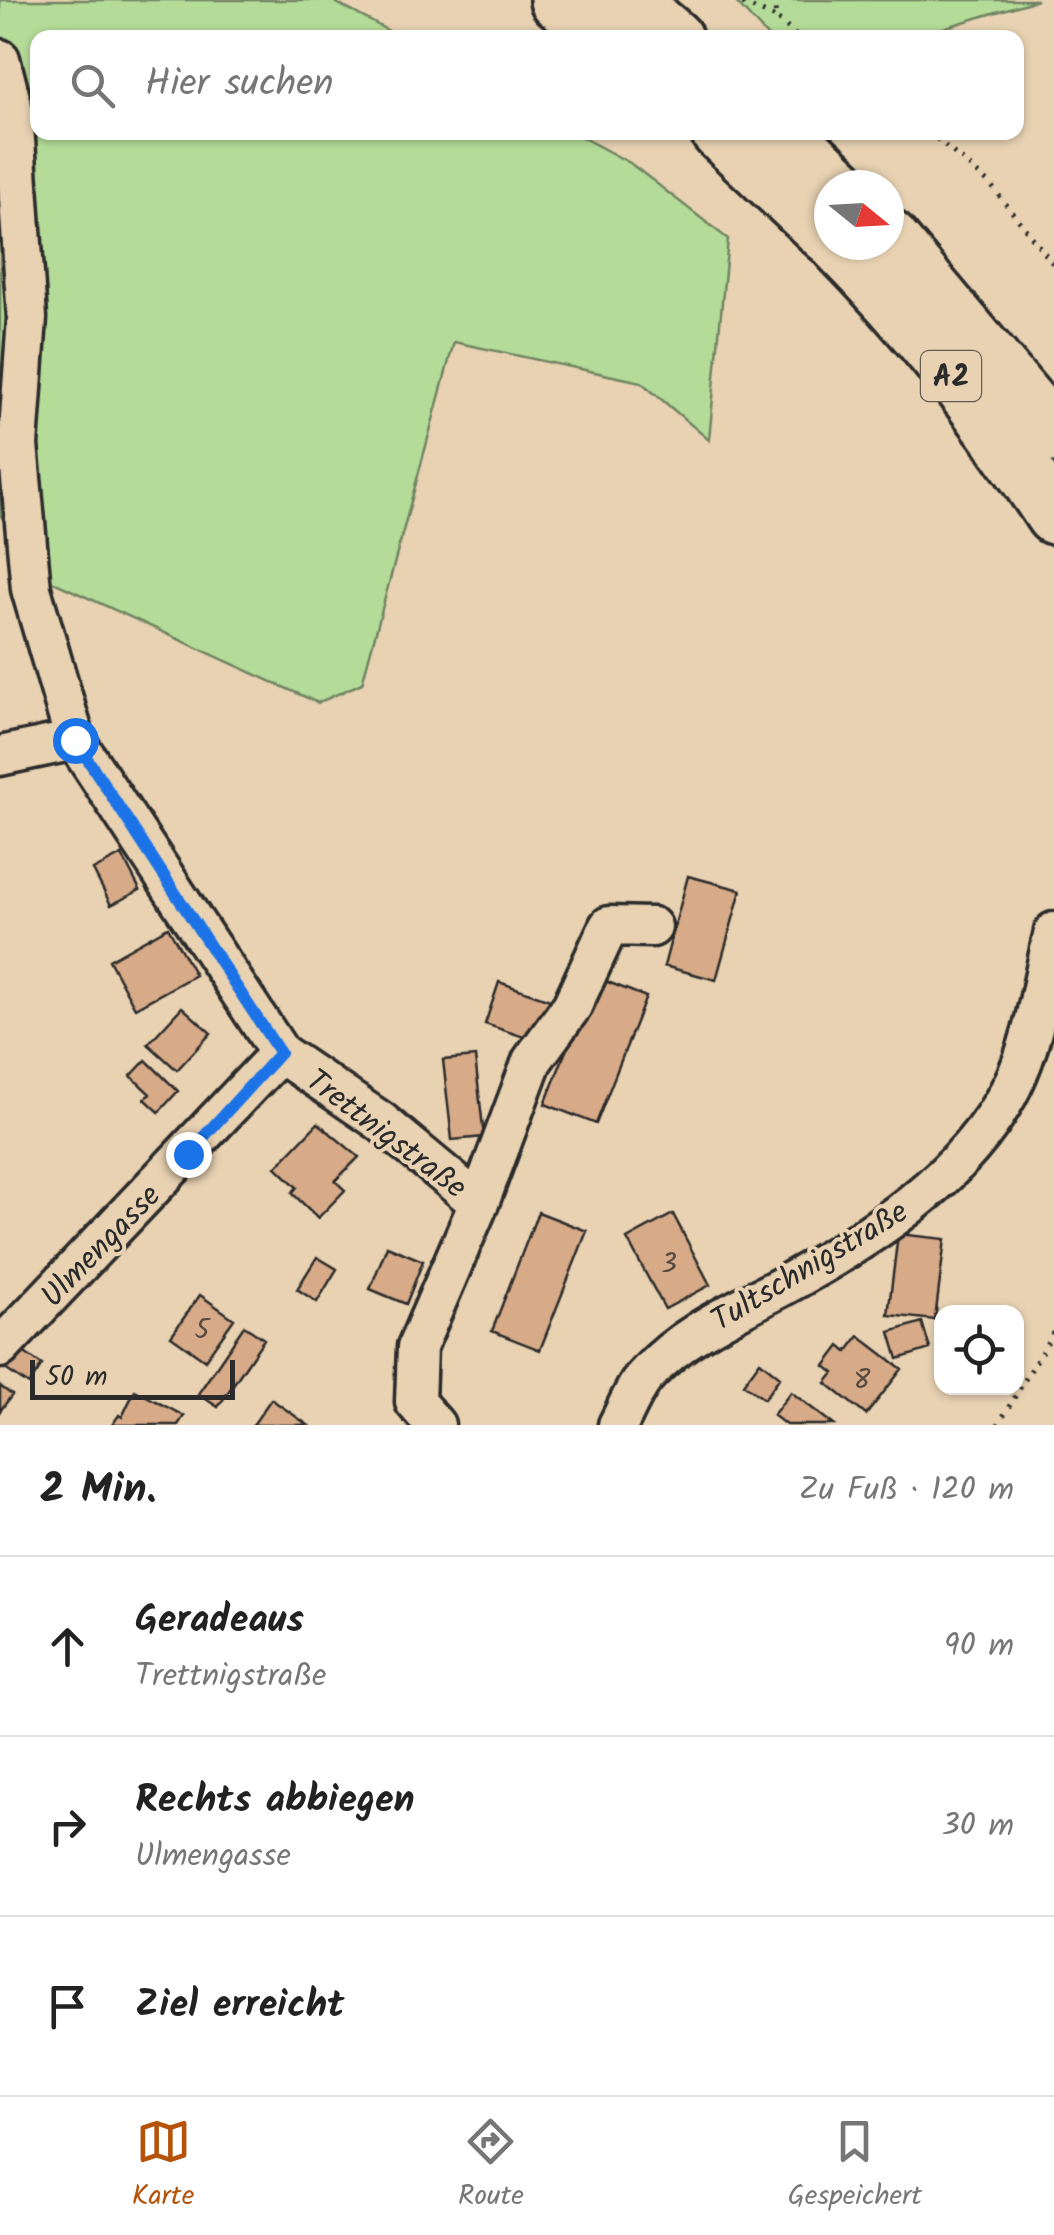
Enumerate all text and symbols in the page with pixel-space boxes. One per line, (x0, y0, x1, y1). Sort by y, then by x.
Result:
search box (30, 30, 1024, 140)
text: Hier suchen (145, 55, 334, 115)
icon: search (65, 58, 120, 113)
north arrow (814, 170, 904, 260)
road number: A2 (921, 351, 981, 401)
route start (53, 718, 99, 764)
street label: Trettnigstraße (294, 1057, 477, 1213)
route end (166, 1132, 212, 1178)
street label: Ulmengasse (29, 1173, 174, 1320)
street label: Tultschnigstraße (702, 1188, 919, 1346)
house number: 3 (661, 1242, 677, 1287)
map controls (934, 1305, 1024, 1395)
button: locate (934, 1305, 1024, 1395)
house number: 5 (194, 1308, 211, 1353)
scale bar (30, 1355, 235, 1400)
text: 50 m (45, 1355, 108, 1400)
house number: 8 (854, 1358, 871, 1403)
text: 2 Min. (40, 1457, 157, 1524)
text: Zu Fuß · 120 m (799, 1465, 1014, 1516)
text: Geradeaus (135, 1591, 304, 1651)
icon: ahead (40, 1619, 95, 1674)
text: 90 m (944, 1621, 1014, 1672)
text: Trettnigstraße (135, 1651, 327, 1702)
text: Rechts abbiegen (135, 1771, 415, 1831)
icon: right (40, 1799, 95, 1854)
text: 30 m (941, 1801, 1014, 1852)
text: Ulmengasse (135, 1831, 291, 1882)
text: Ziel erreicht (135, 1976, 344, 2036)
icon: arrive (40, 1979, 95, 2034)
tab: Karte (132, 2114, 194, 2219)
tab: Route (458, 2114, 524, 2219)
tab: Gespeichert (788, 2114, 922, 2219)

